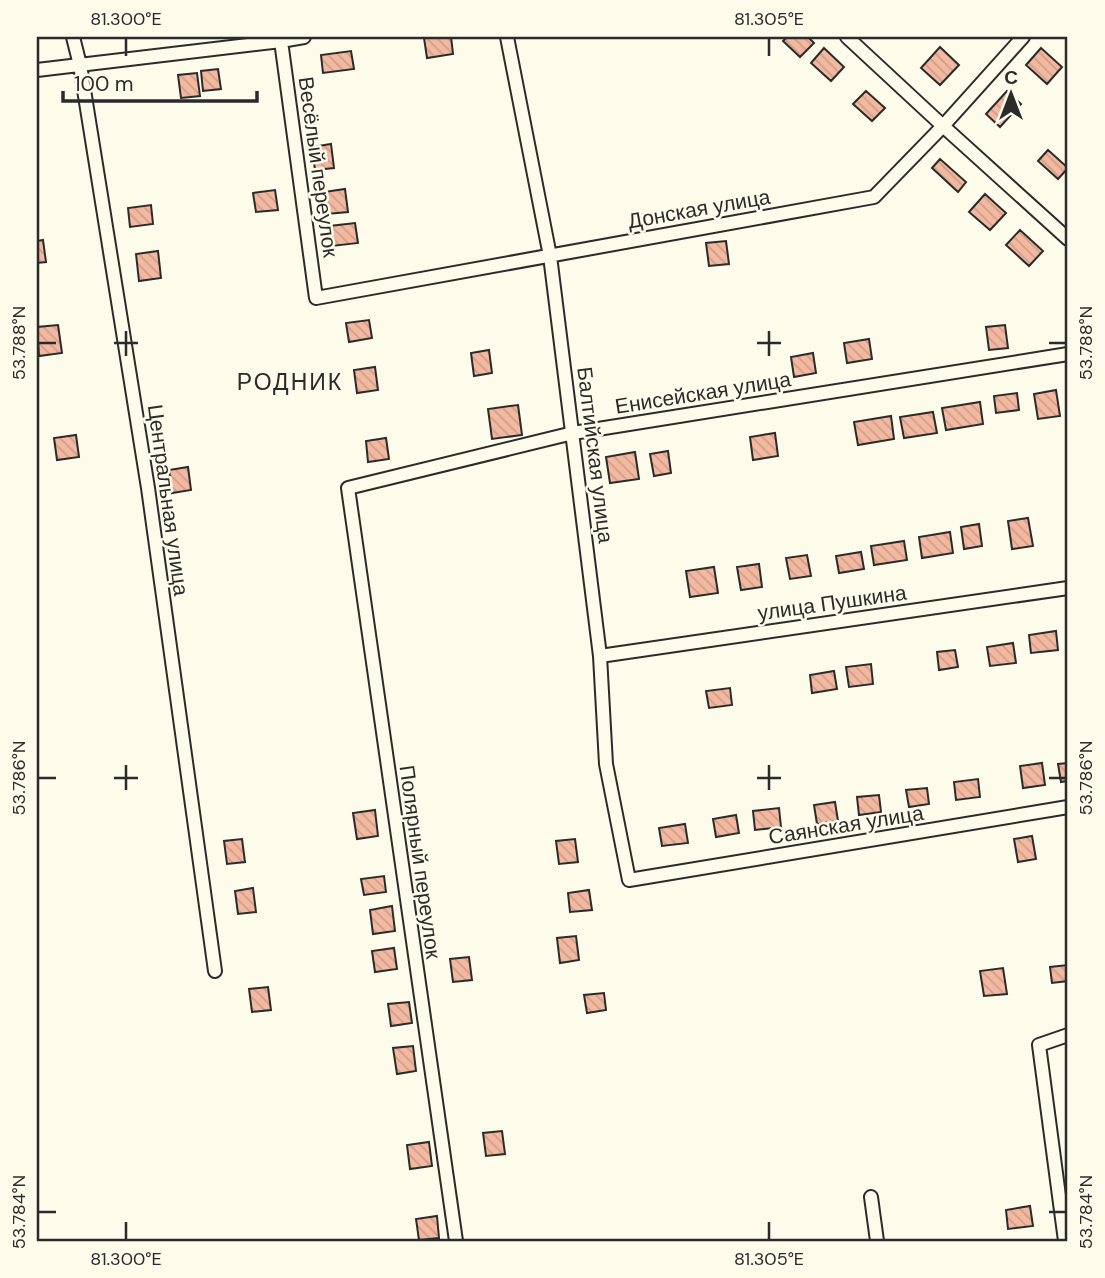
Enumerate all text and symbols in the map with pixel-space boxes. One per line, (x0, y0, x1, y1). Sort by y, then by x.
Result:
text: 81.300°E (90, 7, 162, 31)
text: 81.305°E (734, 7, 804, 31)
scale bar (63, 60, 257, 104)
north arrow (976, 60, 1046, 130)
text: С (1004, 65, 1018, 90)
text: 100 m (74, 70, 134, 98)
street label: Весёлый переулок (291, 75, 345, 260)
street label: Донская улица (626, 183, 773, 235)
text: 53.788°N (7, 306, 31, 380)
text: 53.788°N (1074, 306, 1098, 380)
street label: Балтийская улица (570, 365, 620, 545)
street label: Енисейская улица (613, 365, 793, 421)
district label: РОДНИК (237, 367, 343, 397)
street label: Центральная улица (141, 403, 195, 598)
street label: улица Пушкина (756, 579, 909, 627)
text: 53.786°N (7, 741, 31, 815)
text: 53.786°N (1074, 741, 1098, 815)
street label: Полярный переулок (393, 763, 448, 961)
street label: Саянская улица (766, 799, 926, 851)
text: 53.784°N (7, 1175, 31, 1249)
text: 53.784°N (1074, 1175, 1098, 1249)
text: 81.300°E (90, 1247, 162, 1271)
text: 81.305°E (734, 1247, 804, 1271)

